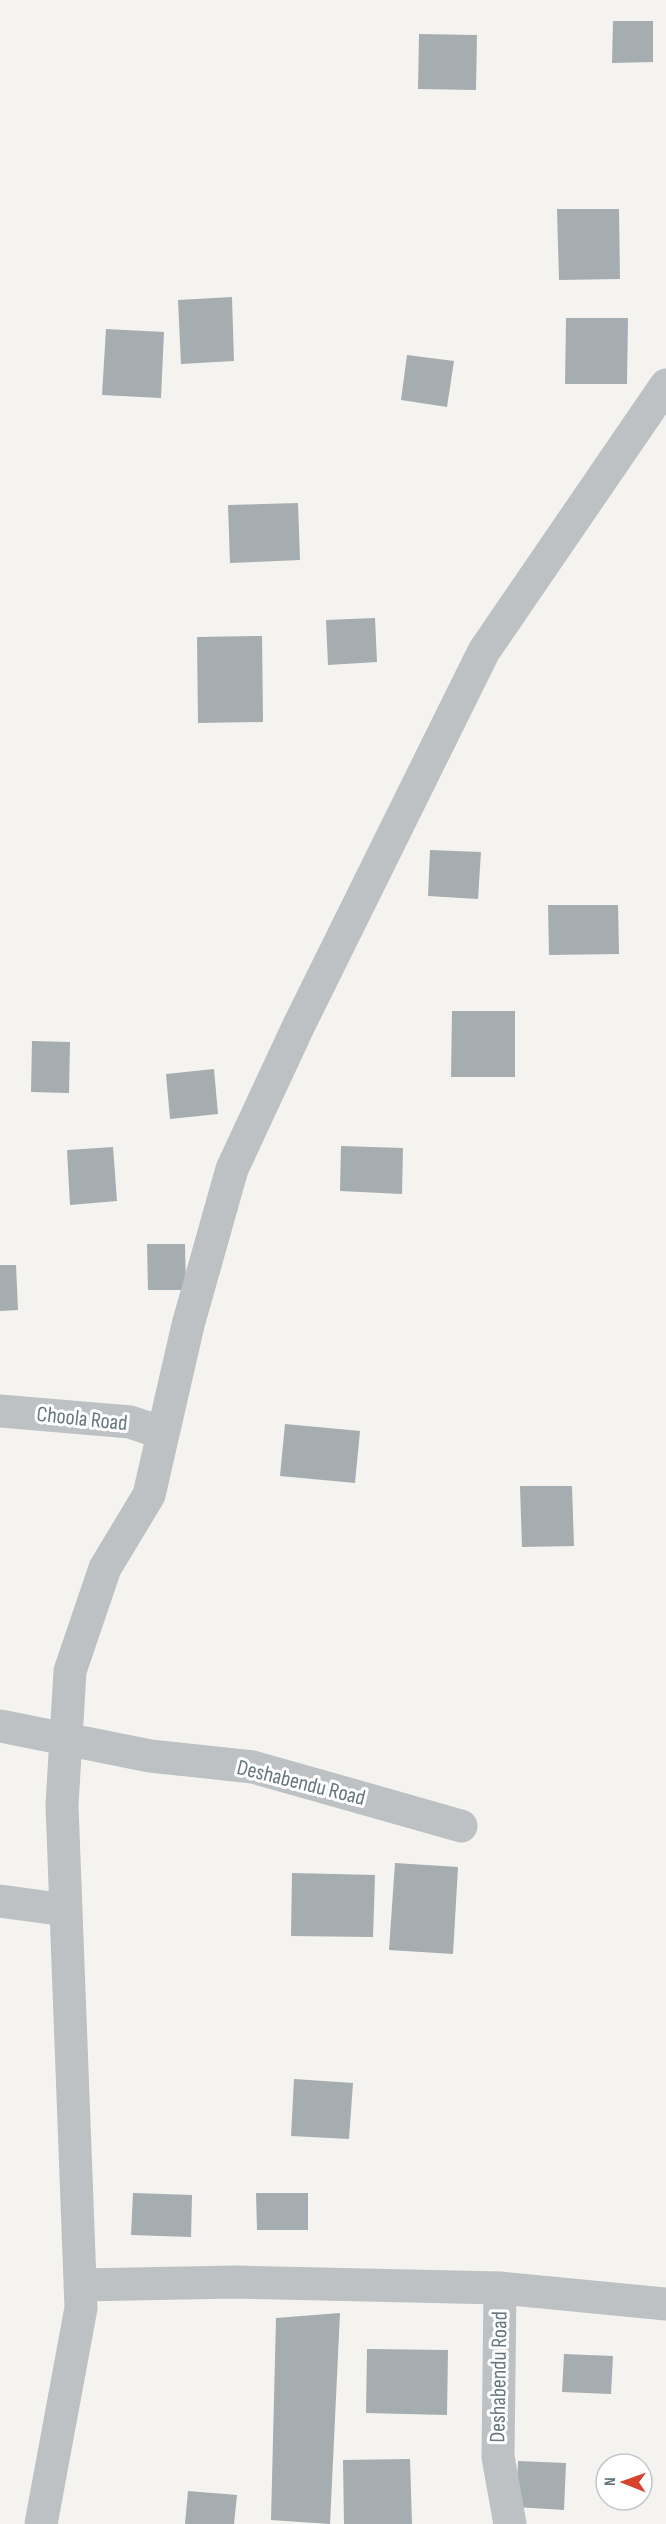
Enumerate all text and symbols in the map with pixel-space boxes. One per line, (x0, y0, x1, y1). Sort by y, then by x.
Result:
street label: Choola Road (35, 1401, 129, 1437)
street label: Deshabendu Road (234, 1754, 368, 1812)
street label: Deshabendu Road (484, 2311, 514, 2443)
north arrow (594, 2452, 654, 2512)
text: N (601, 2477, 620, 2486)

